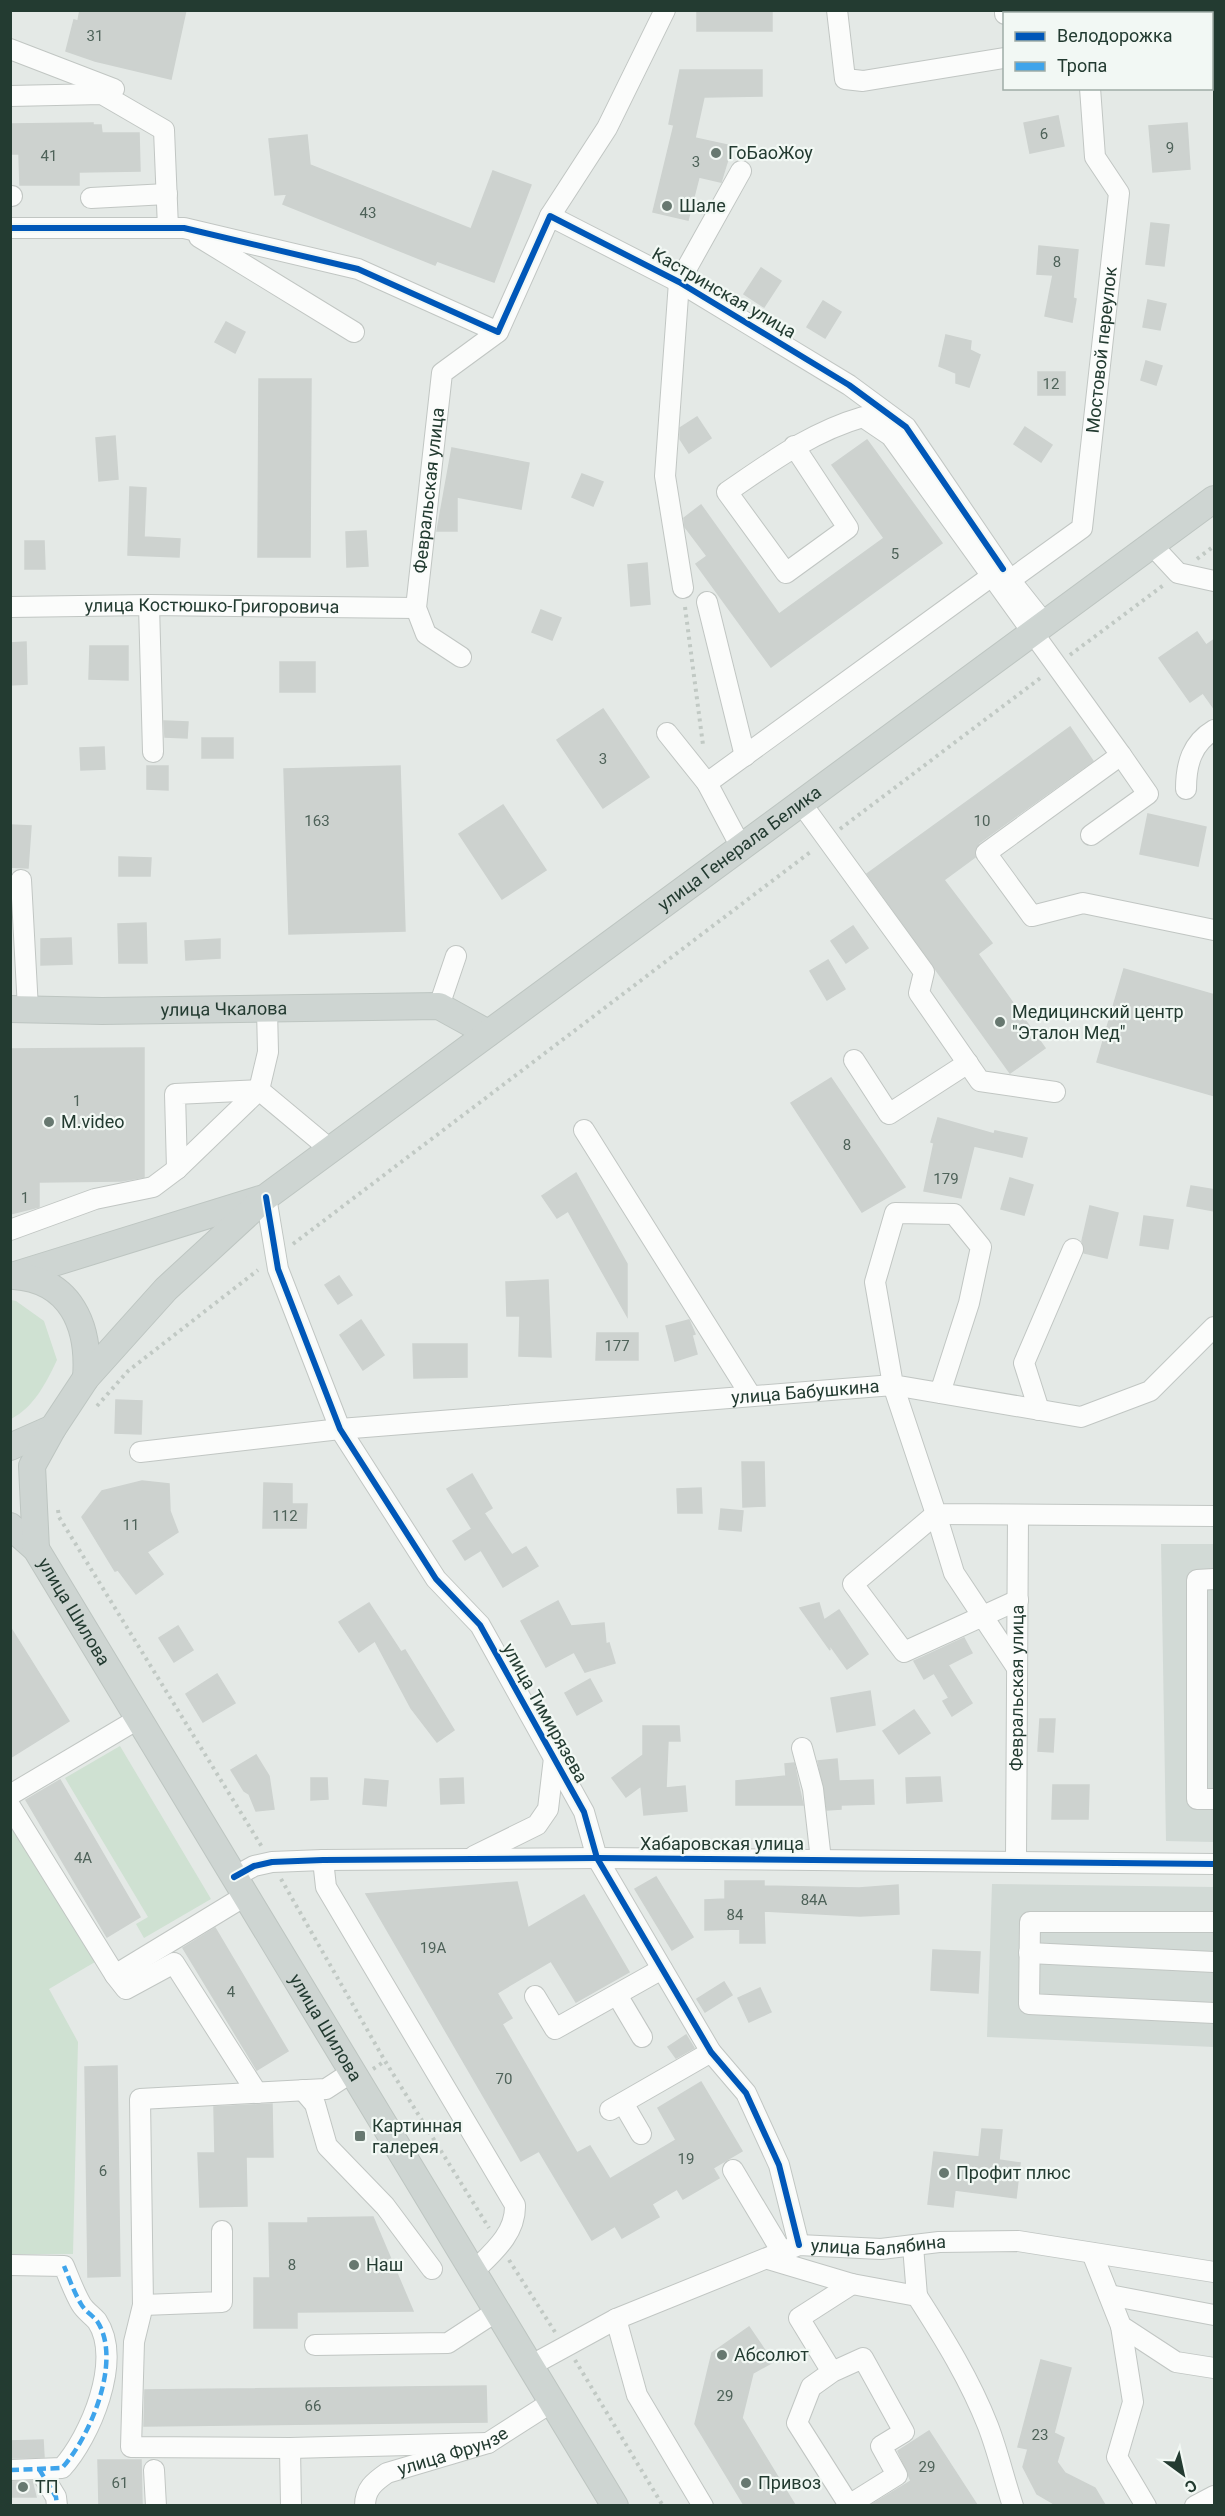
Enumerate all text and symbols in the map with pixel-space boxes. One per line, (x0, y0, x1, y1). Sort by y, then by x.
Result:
legend (1003, 12, 1213, 90)
text: Велодорожка (1057, 25, 1172, 46)
house number: 31 (87, 27, 103, 45)
text: Тропа (1057, 55, 1107, 76)
house number: 6 (1040, 125, 1048, 143)
house number: 9 (1166, 139, 1174, 157)
place label: ГоБаоЖоу (728, 142, 813, 163)
marker: ГоБаоЖоу (709, 146, 723, 160)
house number: 41 (41, 147, 57, 165)
house number: 3 (692, 153, 700, 171)
place label: Шале (679, 195, 726, 216)
marker: Шале (660, 199, 674, 213)
house number: 43 (360, 204, 376, 222)
street label: Кастринская улица (648, 243, 800, 342)
house number: 8 (1053, 253, 1061, 271)
street label: Мостовой переулок (1082, 265, 1121, 434)
house number: 12 (1043, 375, 1059, 393)
street label: Февральская улица (409, 406, 448, 574)
house number: 5 (891, 545, 899, 563)
street label: улица Костюшко-Григоровича (84, 594, 339, 617)
house number: 3 (599, 750, 607, 768)
street label: улица Генерала Белика (653, 781, 825, 915)
house number: 163 (304, 812, 330, 830)
house number: 10 (974, 812, 990, 830)
street label: улица Чкалова (161, 997, 287, 1020)
place label: Медицинский центр "Эталон Мед" (1012, 1001, 1184, 1043)
marker: Медицинский центр "Эталон Мед" (993, 1015, 1007, 1029)
house number: 1 (73, 1092, 81, 1110)
place label: M.video (61, 1111, 125, 1132)
marker: M.video (42, 1115, 56, 1129)
house number: 8 (843, 1136, 851, 1154)
house number: 179 (933, 1170, 959, 1188)
house number: 1 (21, 1189, 29, 1207)
house number: 177 (604, 1337, 630, 1355)
street label: улица Бабушкина (730, 1375, 880, 1408)
house number: 112 (272, 1507, 298, 1525)
house number: 11 (123, 1516, 139, 1534)
street label: улица Шилова (34, 1554, 115, 1669)
street label: Февральская улица (1006, 1605, 1027, 1771)
street label: улица Тимирязева (498, 1639, 592, 1786)
street label: Хабаровская улица (640, 1833, 804, 1854)
house number: 4А (74, 1849, 92, 1867)
house number: 84А (801, 1891, 828, 1909)
house number: 84 (727, 1906, 744, 1924)
house number: 19А (420, 1939, 447, 1957)
street label: улица Шилова (285, 1970, 366, 2085)
house number: 4 (227, 1983, 236, 2001)
house number: 70 (496, 2070, 512, 2088)
place label: Картинная галерея (372, 2115, 462, 2157)
marker: Картинная галерея (353, 2129, 367, 2143)
house number: 19 (678, 2150, 694, 2168)
house number: 6 (99, 2162, 107, 2180)
place label: Профит плюс (956, 2162, 1071, 2183)
marker: Профит плюс (937, 2166, 951, 2180)
street label: улица Балябина (810, 2231, 946, 2259)
place label: Наш (366, 2254, 403, 2275)
house number: 8 (288, 2256, 296, 2274)
marker: Наш (347, 2258, 361, 2272)
place label: Абсолют (734, 2344, 809, 2365)
marker: Абсолют (715, 2348, 729, 2362)
house number: 29 (717, 2387, 733, 2405)
house number: 66 (305, 2397, 321, 2415)
street label: улица Фрунзе (395, 2422, 512, 2479)
house number: 23 (1032, 2426, 1048, 2444)
north arrow (1153, 2444, 1213, 2504)
house number: 29 (919, 2458, 935, 2476)
place label: Привоз (758, 2472, 821, 2493)
house number: 61 (112, 2474, 128, 2492)
text: С (1181, 2475, 1200, 2497)
place label: ТП (35, 2476, 59, 2497)
marker: Привоз (739, 2476, 753, 2490)
marker: ТП (16, 2480, 30, 2494)

